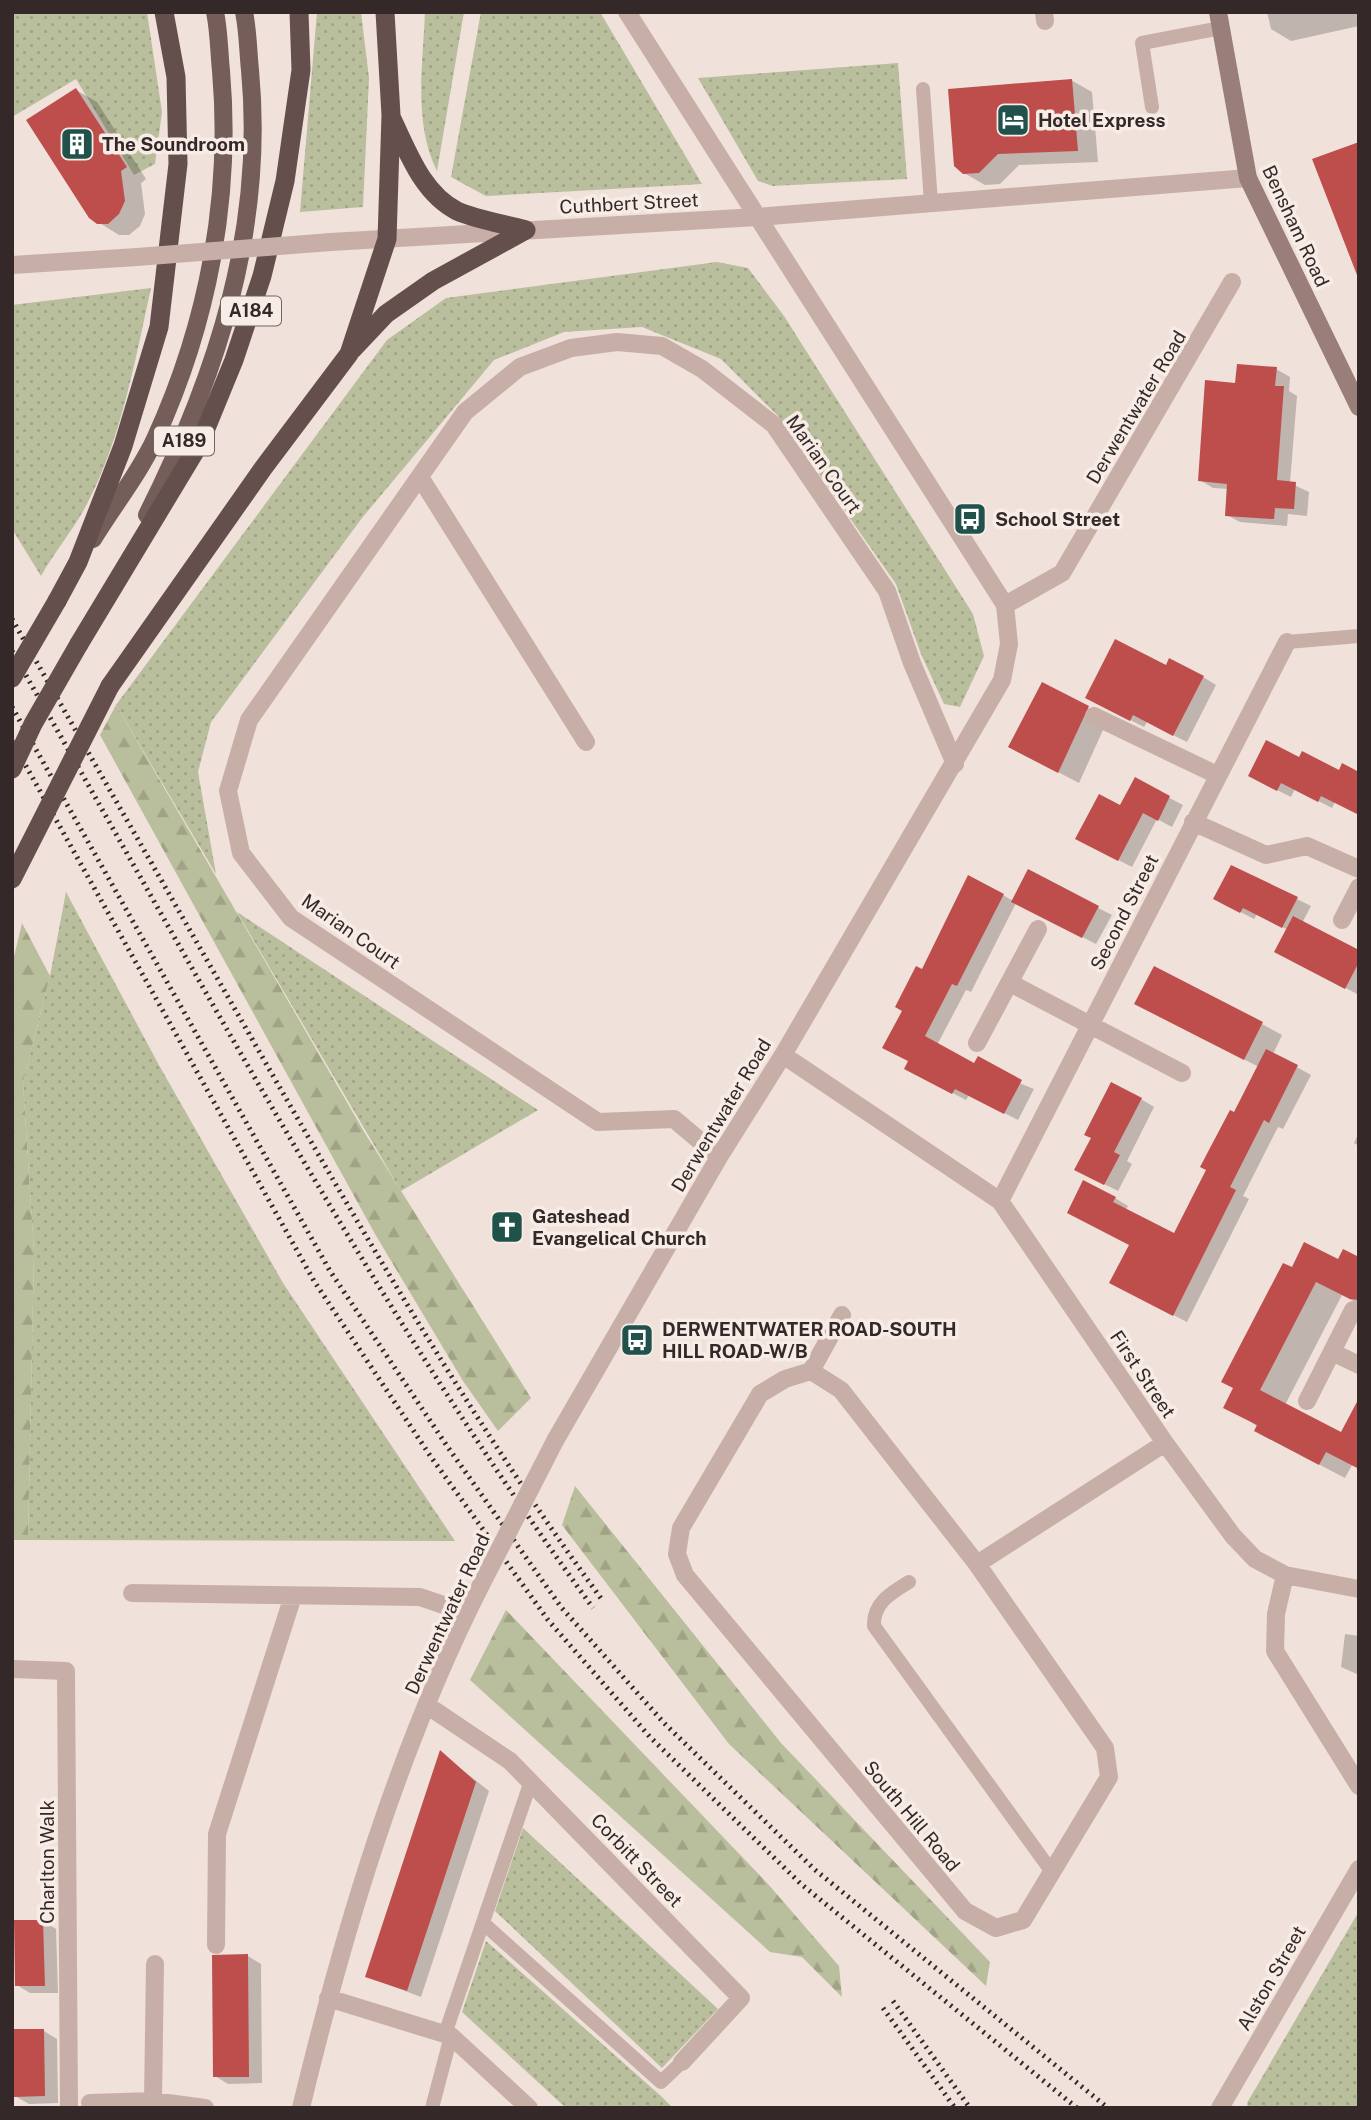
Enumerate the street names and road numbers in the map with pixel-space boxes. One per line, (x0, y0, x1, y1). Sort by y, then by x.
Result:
street label: Bensham Road (1258, 162, 1334, 290)
street label: Cuthbert Street (559, 188, 699, 218)
road number: A184 (221, 296, 281, 326)
street label: Derwentwater Road (1082, 327, 1190, 487)
street label: Marian Court (782, 411, 866, 517)
road number: A189 (154, 426, 214, 456)
street label: Second Street (1085, 850, 1163, 974)
street label: Marian Court (298, 889, 404, 973)
street label: Derwentwater Road (667, 1035, 775, 1195)
street label: First Street (1106, 1326, 1180, 1422)
street label: Derwentwater Road (400, 1530, 494, 1698)
street label: South Hill Road (859, 1756, 965, 1876)
street label: Charlton Walk (36, 1800, 58, 1924)
street label: Corbitt Street (587, 1809, 687, 1911)
street label: Alston Street (1232, 1922, 1310, 2034)

